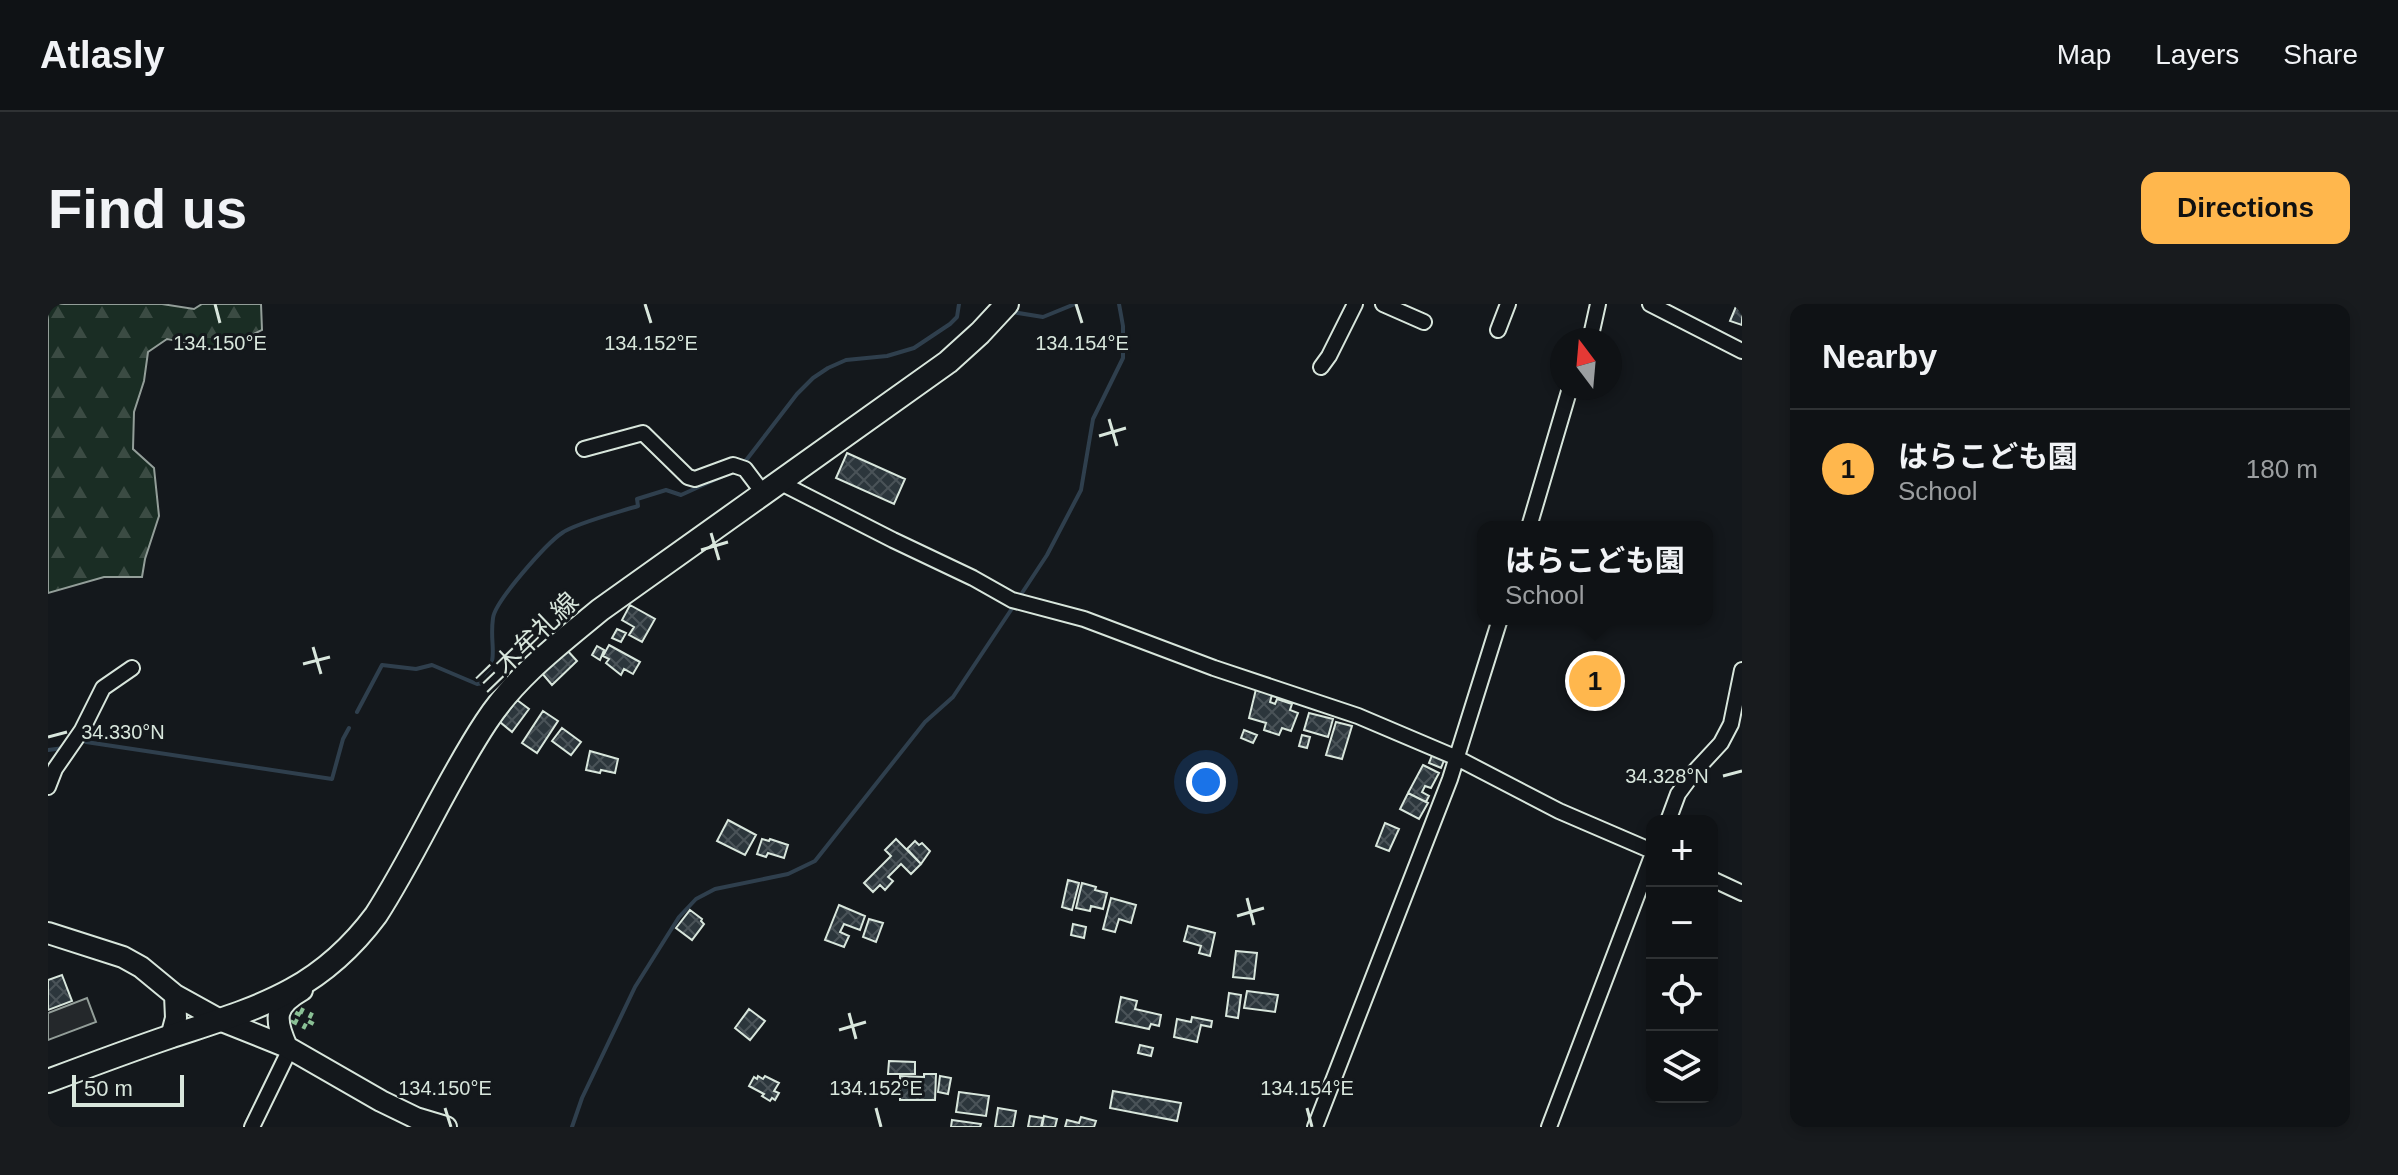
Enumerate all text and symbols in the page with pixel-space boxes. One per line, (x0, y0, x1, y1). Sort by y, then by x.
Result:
text: Atlasly (40, 34, 165, 76)
text: Map (2057, 39, 2111, 70)
text: Layers (2155, 39, 2239, 70)
text: Share (2283, 39, 2358, 70)
button: Directions (2141, 172, 2350, 244)
text: Find us (48, 177, 247, 240)
north arrow (1550, 328, 1622, 400)
text: 134.150°E (173, 332, 267, 354)
text: 134.152°E (604, 332, 698, 354)
text: 134.154°E (1035, 332, 1129, 354)
text: Nearby (1822, 337, 1937, 375)
text: はらこども園 (1898, 440, 2078, 473)
text: 1 (1841, 454, 1855, 484)
text: 180 m (2246, 454, 2318, 484)
text: School (1898, 476, 1978, 506)
popup (1477, 521, 1713, 625)
text: はらこども園 (1505, 544, 1685, 577)
text: School (1505, 580, 1585, 610)
street label: 三木牟礼線 (470, 586, 584, 698)
pin: 1 (1569, 651, 1621, 711)
text: 34.330°N (81, 721, 165, 743)
your location (1186, 762, 1226, 802)
text: 34.328°N (1625, 765, 1709, 787)
map controls (1646, 815, 1718, 1103)
button: + (1646, 815, 1718, 887)
button: − (1646, 887, 1718, 959)
button: locate (1646, 959, 1718, 1031)
button: layers (1646, 1031, 1718, 1103)
scale bar (72, 1071, 184, 1107)
text: 50 m (84, 1076, 133, 1101)
text: 134.150°E (398, 1077, 492, 1099)
text: 134.152°E (829, 1077, 923, 1099)
text: 134.154°E (1260, 1077, 1354, 1099)

